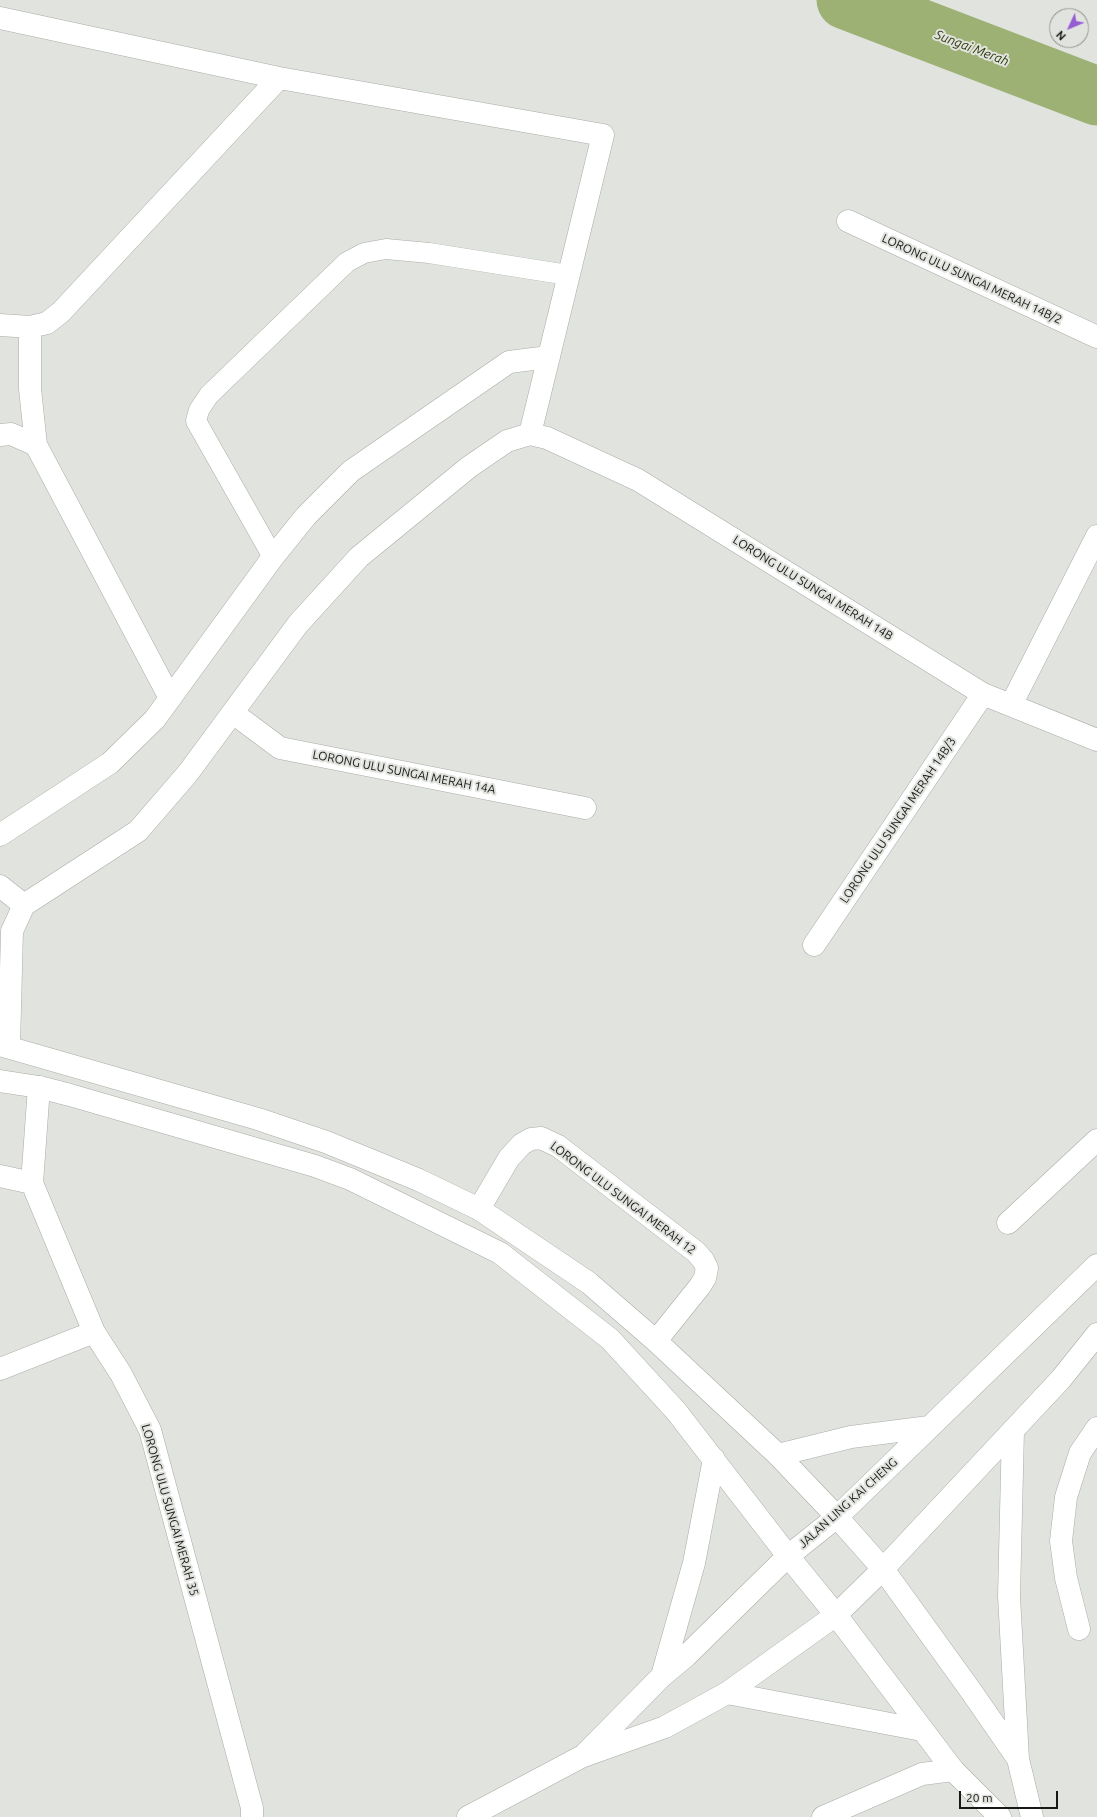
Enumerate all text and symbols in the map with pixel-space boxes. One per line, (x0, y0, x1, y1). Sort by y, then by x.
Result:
north arrow (1049, 8, 1089, 48)
water label: Sungai Merah (933, 27, 1011, 69)
text: N (1054, 29, 1068, 43)
street label: LORONG ULU SUNGAI MERAH 14B/2 (880, 231, 1064, 327)
street label: LORONG ULU SUNGAI MERAH 14B (730, 533, 896, 643)
street label: LORONG ULU SUNGAI MERAH 14B/3 (837, 734, 959, 906)
street label: LORONG ULU SUNGAI MERAH 14A (311, 747, 497, 797)
street label: LORONG ULU SUNGAI MERAH 12 (547, 1139, 699, 1257)
street label: LORONG ULU SUNGAI MERAH 35 (139, 1422, 201, 1598)
street label: JALAN LING KAI CHENG (796, 1455, 900, 1551)
scale bar (961, 1783, 1060, 1809)
text: 20 m (966, 1791, 993, 1804)

